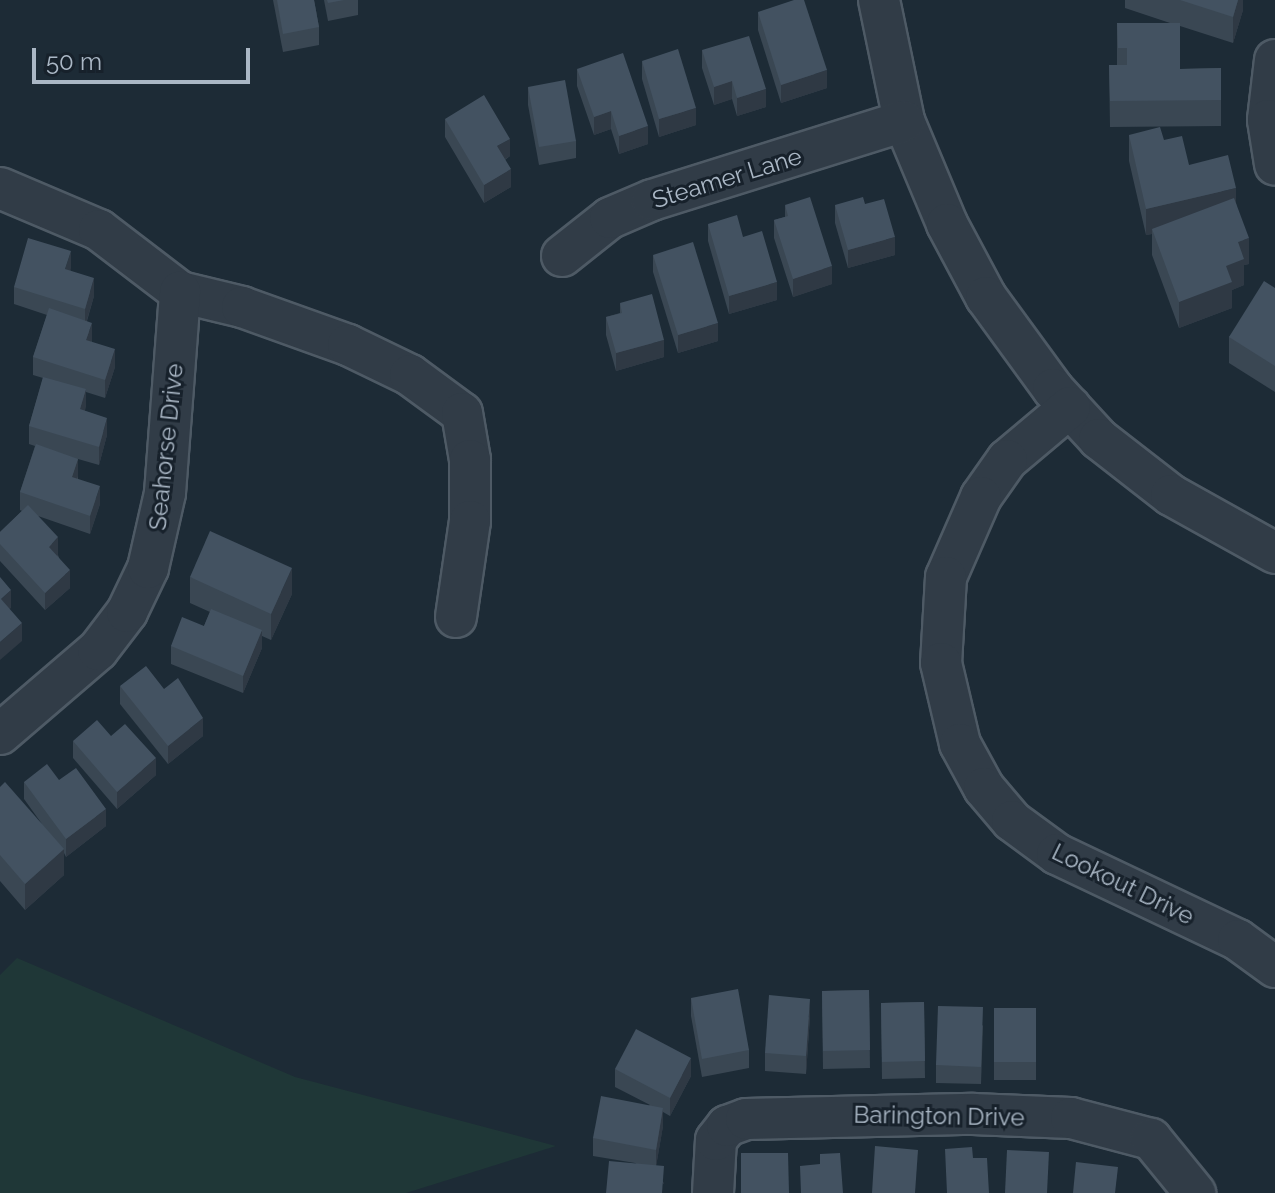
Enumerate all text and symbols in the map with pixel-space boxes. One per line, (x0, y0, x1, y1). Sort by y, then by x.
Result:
scale bar (36, 32, 254, 82)
text: 50 m (46, 47, 102, 76)
street label: Steamer Lane (649, 142, 805, 214)
street label: Seahorse Drive (143, 362, 189, 532)
street label: Lookout Drive (1047, 837, 1199, 931)
street label: Barington Drive (853, 1100, 1025, 1132)

